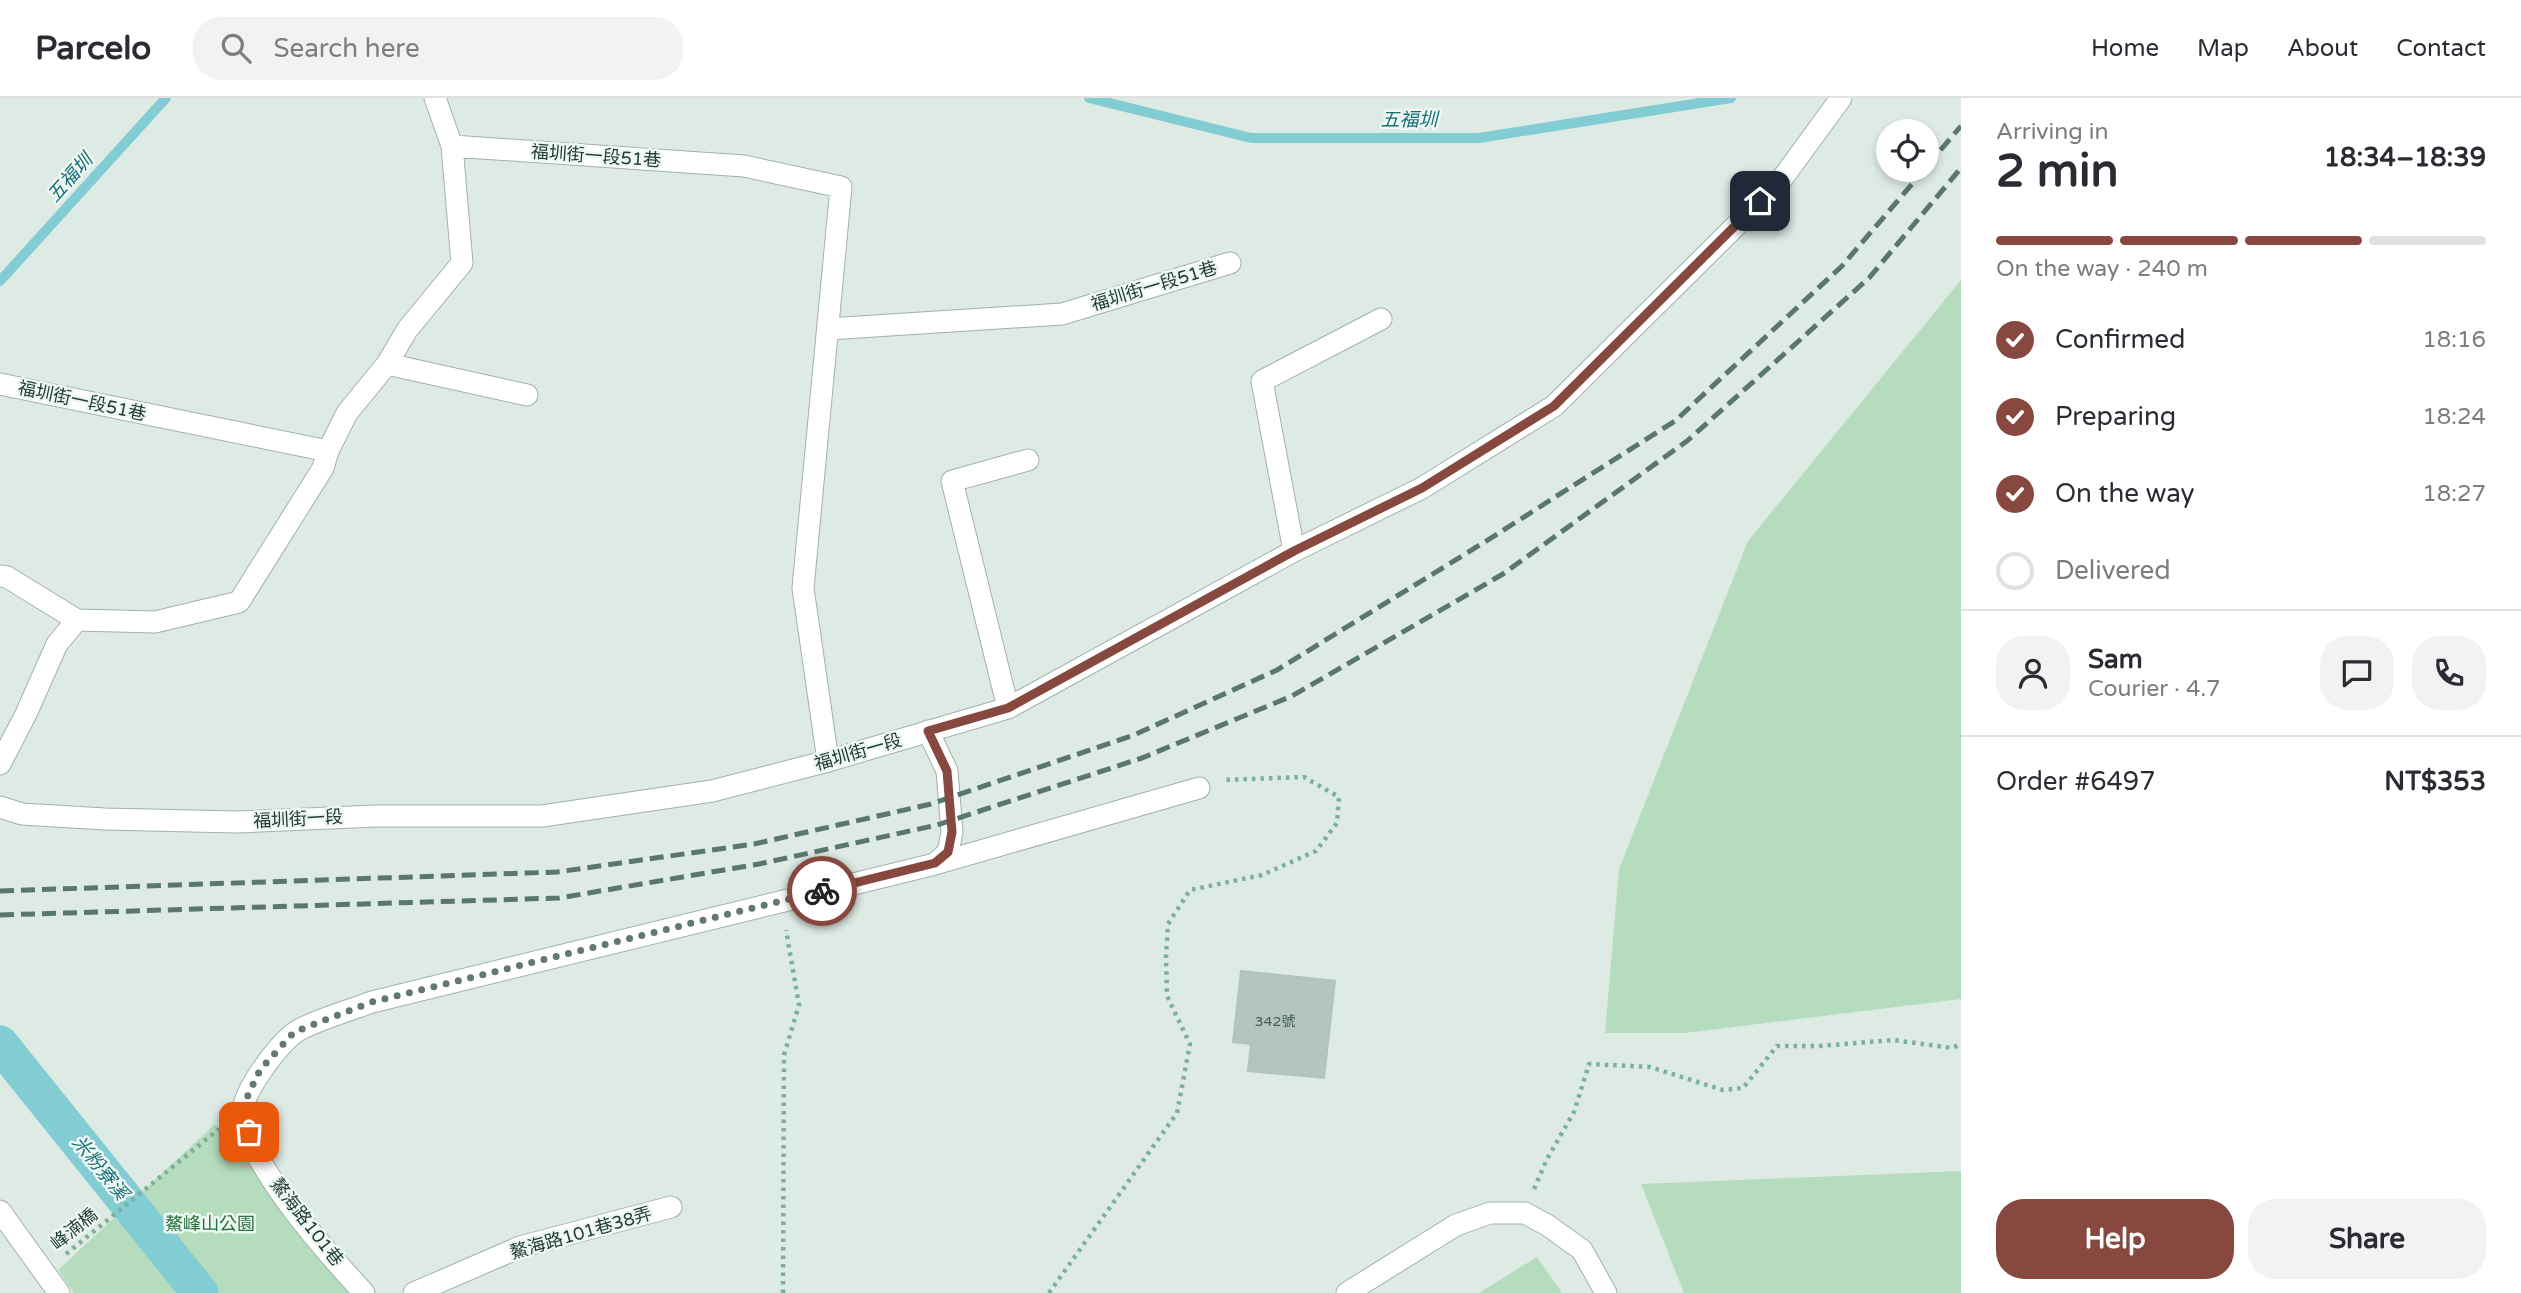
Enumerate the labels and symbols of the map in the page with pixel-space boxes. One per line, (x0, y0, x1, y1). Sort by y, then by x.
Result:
water label: 五福圳 (1380, 109, 1440, 131)
street label: 福圳街一段51巷 (530, 140, 662, 172)
water label: 五福圳 (43, 147, 99, 207)
pin (1730, 171, 1790, 231)
street label: 福圳街一段51巷 (1088, 256, 1220, 316)
street label: 福圳街一段51巷 (16, 377, 148, 425)
street label: 福圳街一段 (812, 729, 904, 775)
street label: 福圳街一段 (252, 806, 344, 832)
courier (787, 856, 857, 926)
house number: 342號 (1255, 1013, 1295, 1030)
pin (219, 1102, 279, 1162)
water label: 米粉寮溪 (68, 1132, 134, 1207)
street label: 鰲海路101巷 (266, 1173, 348, 1271)
street label: 鰲海路101巷38弄 (508, 1202, 654, 1264)
street label: 峰湳橋 (46, 1203, 102, 1255)
park label: 鰲峰山公園 (165, 1213, 255, 1235)

